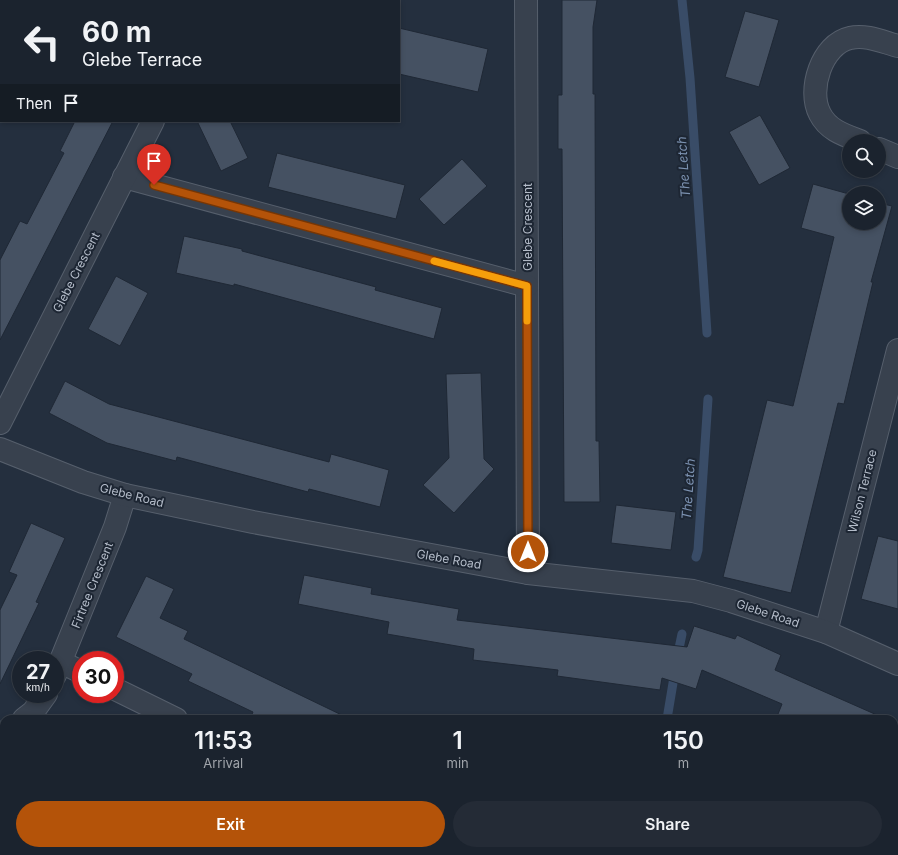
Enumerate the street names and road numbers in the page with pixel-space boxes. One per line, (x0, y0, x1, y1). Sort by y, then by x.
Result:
street label: Glebe Crescent (520, 183, 535, 271)
street label: Glebe Crescent (49, 229, 103, 315)
street label: Wilson Terrace (844, 448, 880, 534)
street label: Glebe Road (98, 480, 166, 510)
street label: Firtree Crescent (68, 540, 116, 630)
street label: Glebe Road (415, 546, 483, 572)
street label: Glebe Road (735, 596, 801, 630)

